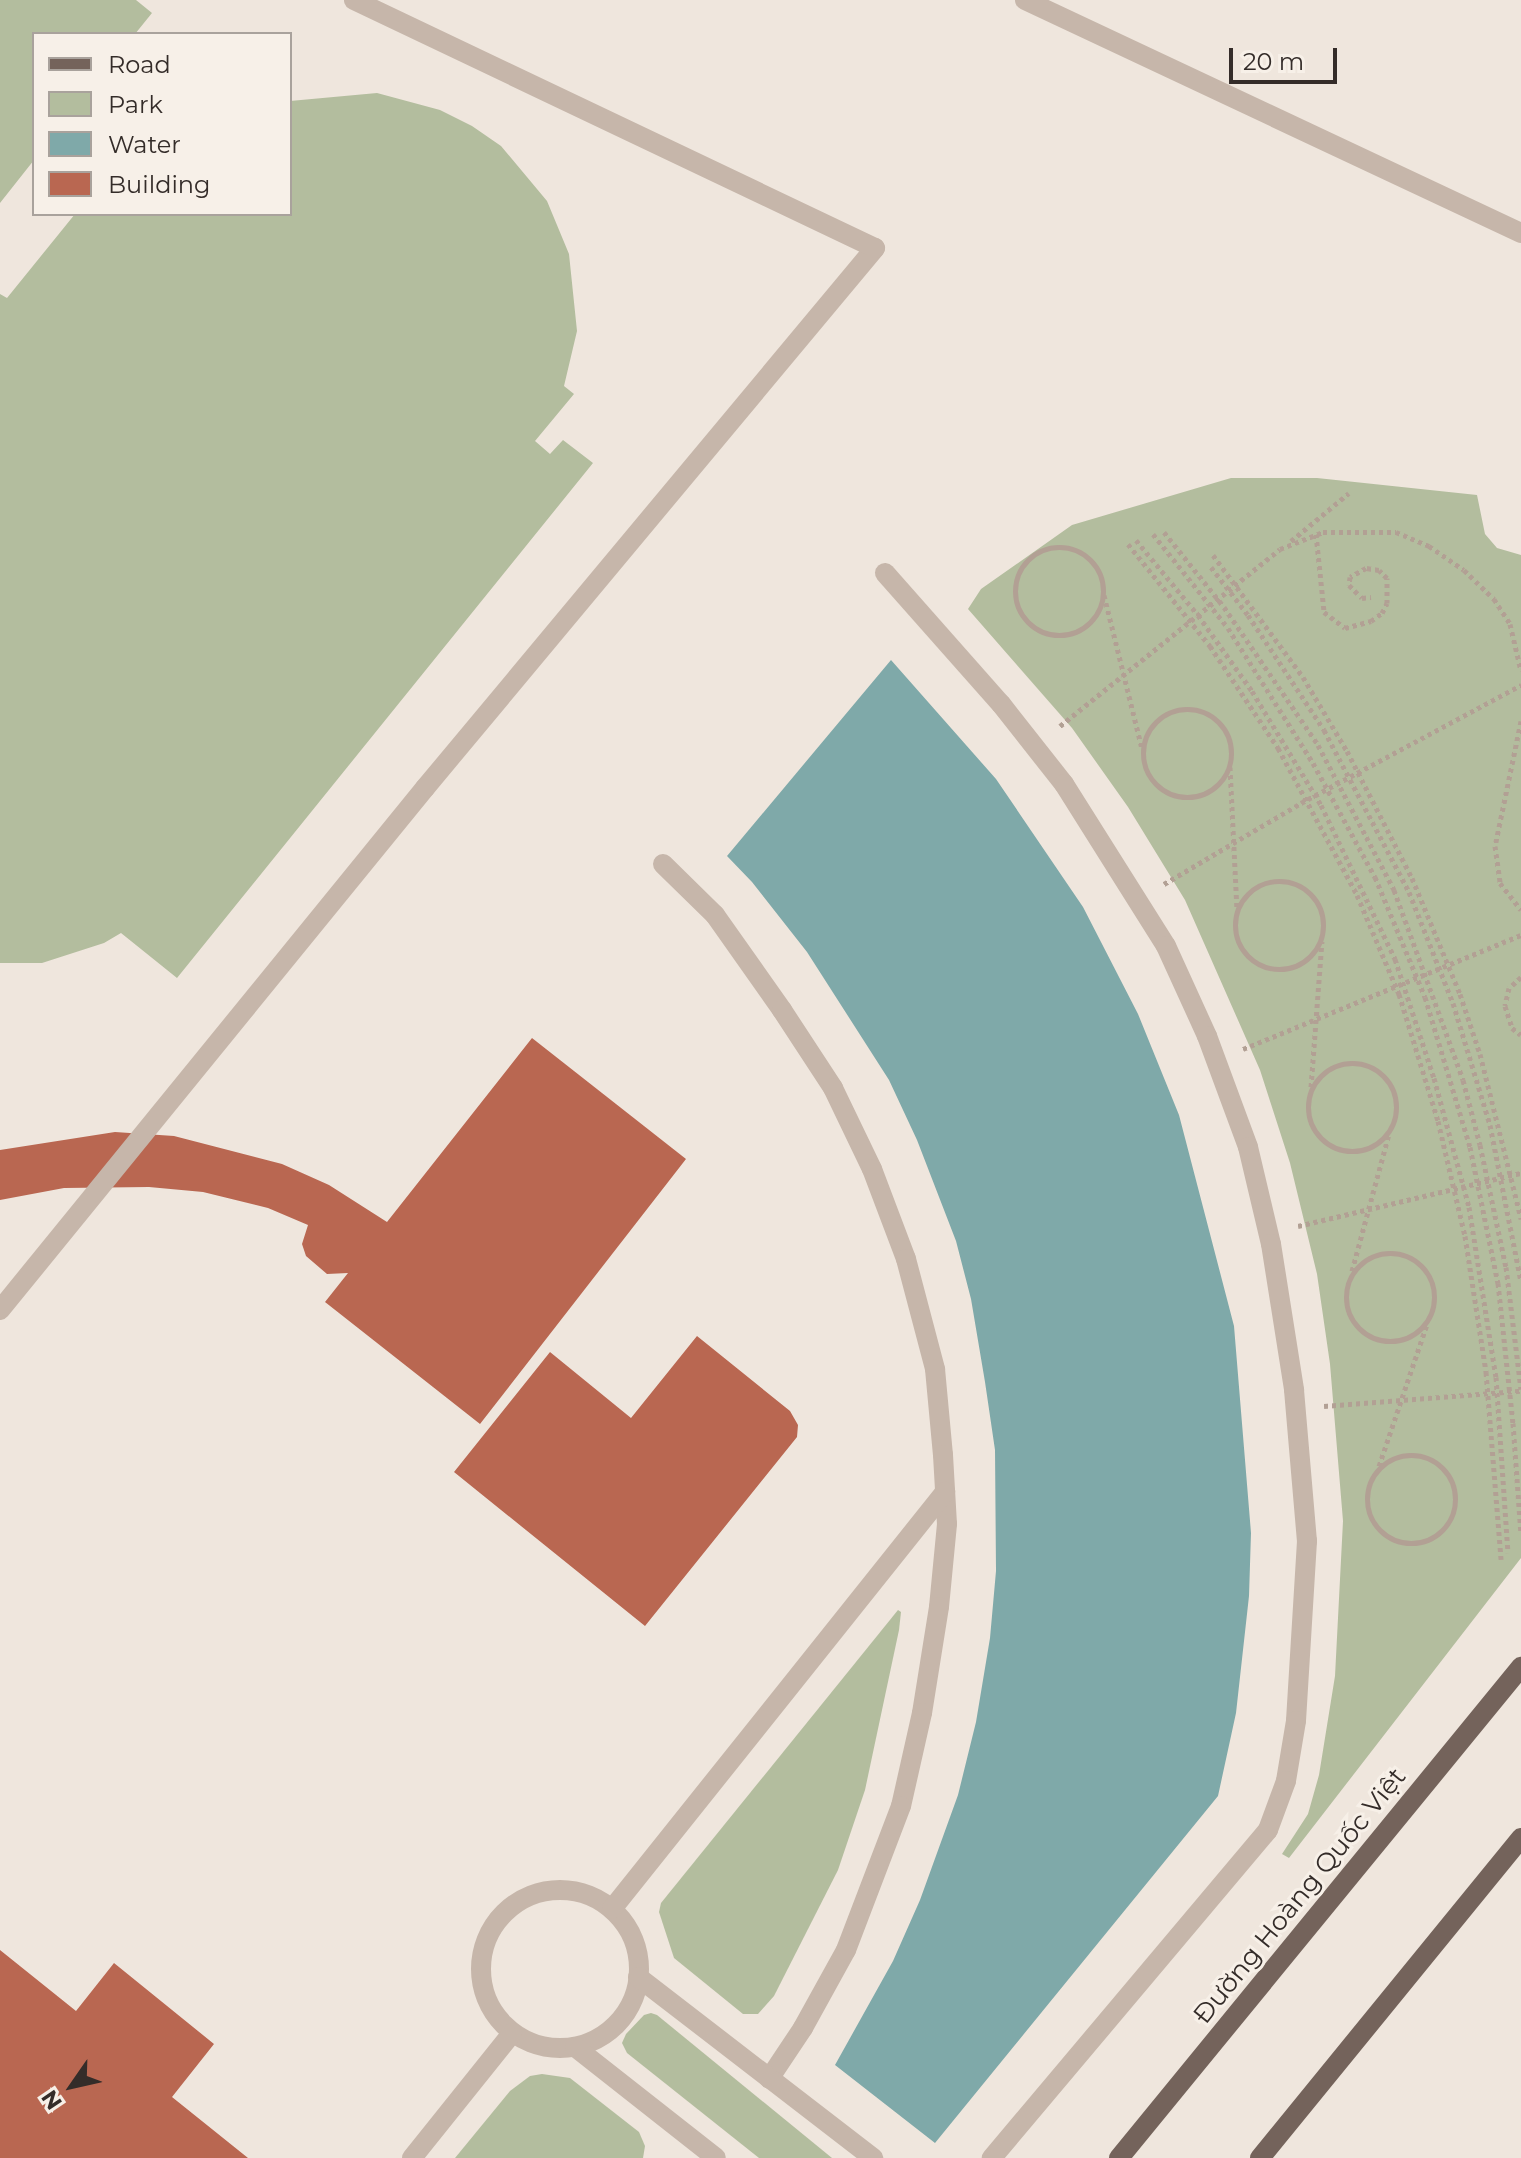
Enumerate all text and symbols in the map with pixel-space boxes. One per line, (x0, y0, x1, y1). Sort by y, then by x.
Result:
legend (32, 32, 292, 216)
scale bar (1233, 32, 1341, 82)
text: 20 m (1243, 47, 1304, 76)
text: Road (108, 50, 171, 79)
text: Park (108, 90, 163, 119)
text: Water (108, 130, 181, 159)
text: Building (108, 170, 211, 199)
street label: Đường Hoàng Quốc Việt (1187, 1762, 1413, 2030)
north arrow (32, 2046, 112, 2126)
text: N (36, 2085, 68, 2115)

